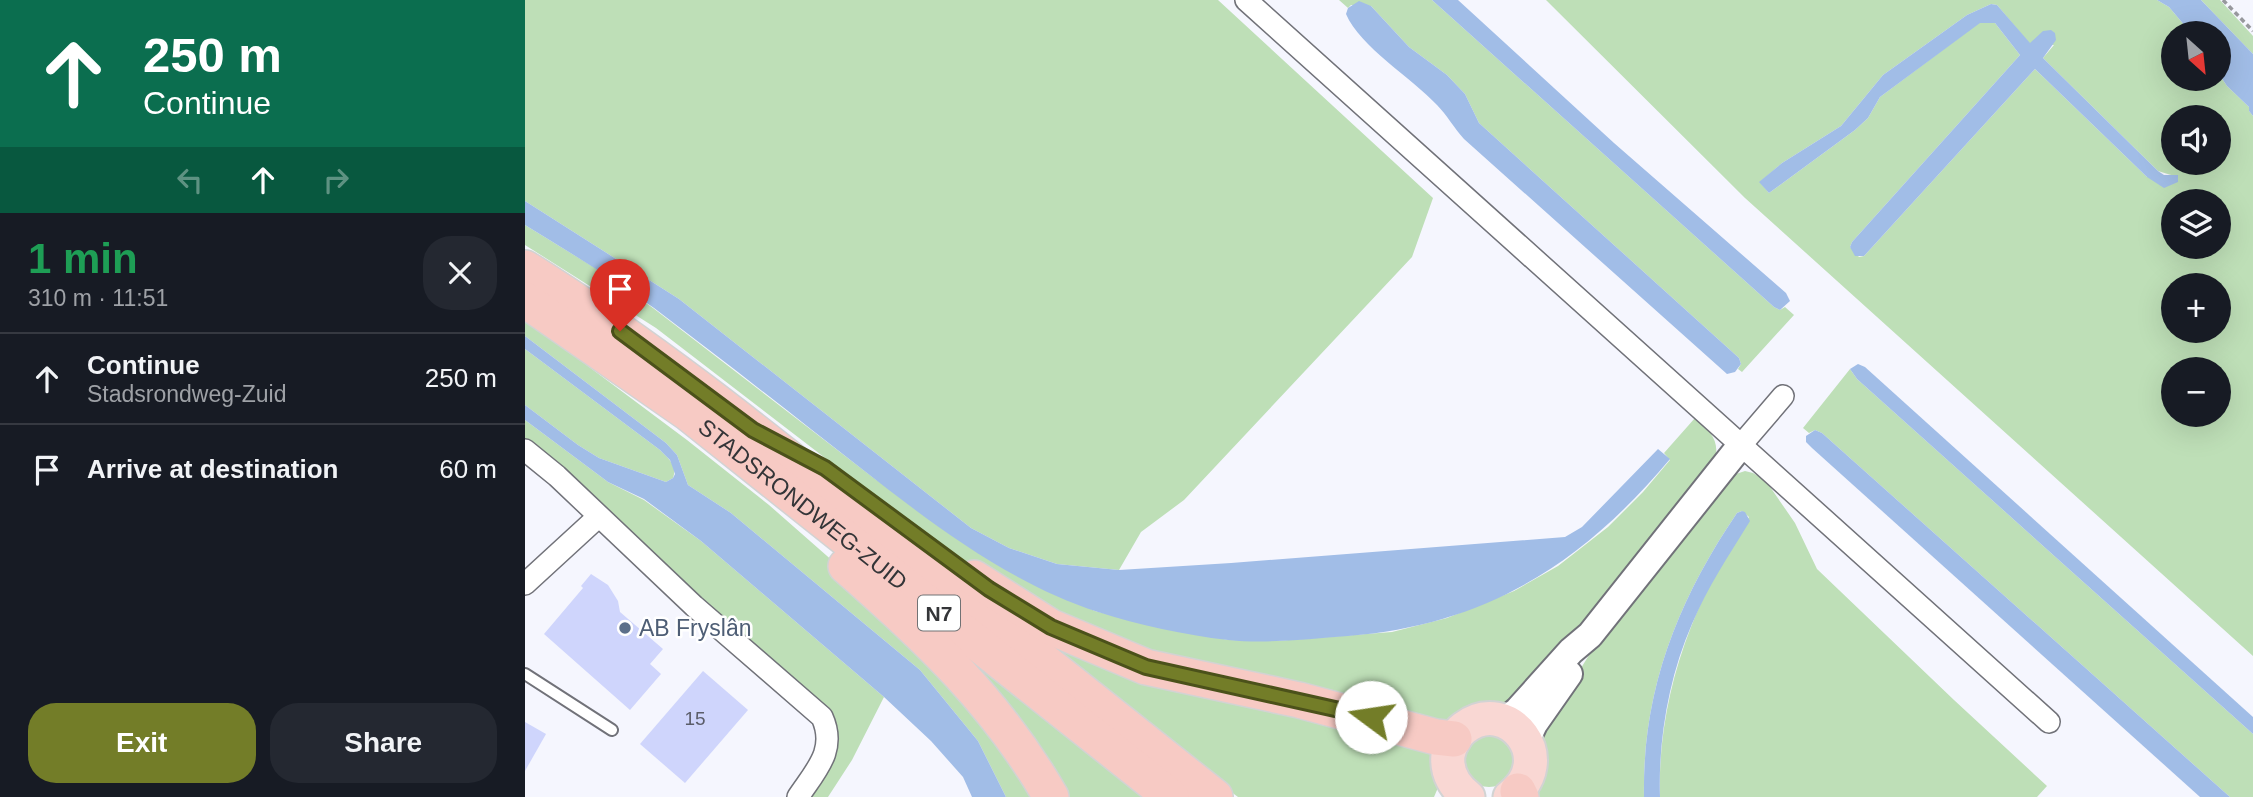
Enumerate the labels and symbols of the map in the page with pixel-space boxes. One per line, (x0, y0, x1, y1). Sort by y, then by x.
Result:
north arrow (2161, 21, 2231, 91)
pin (590, 259, 650, 331)
street label: STADSRONDWEG-ZUID (693, 413, 912, 595)
road number: N7 (918, 596, 960, 630)
place label: AB Fryslân (639, 615, 751, 641)
marker: AB Fryslân (617, 620, 633, 636)
position arrow (1334, 680, 1408, 754)
house number: 15 (684, 708, 706, 729)

